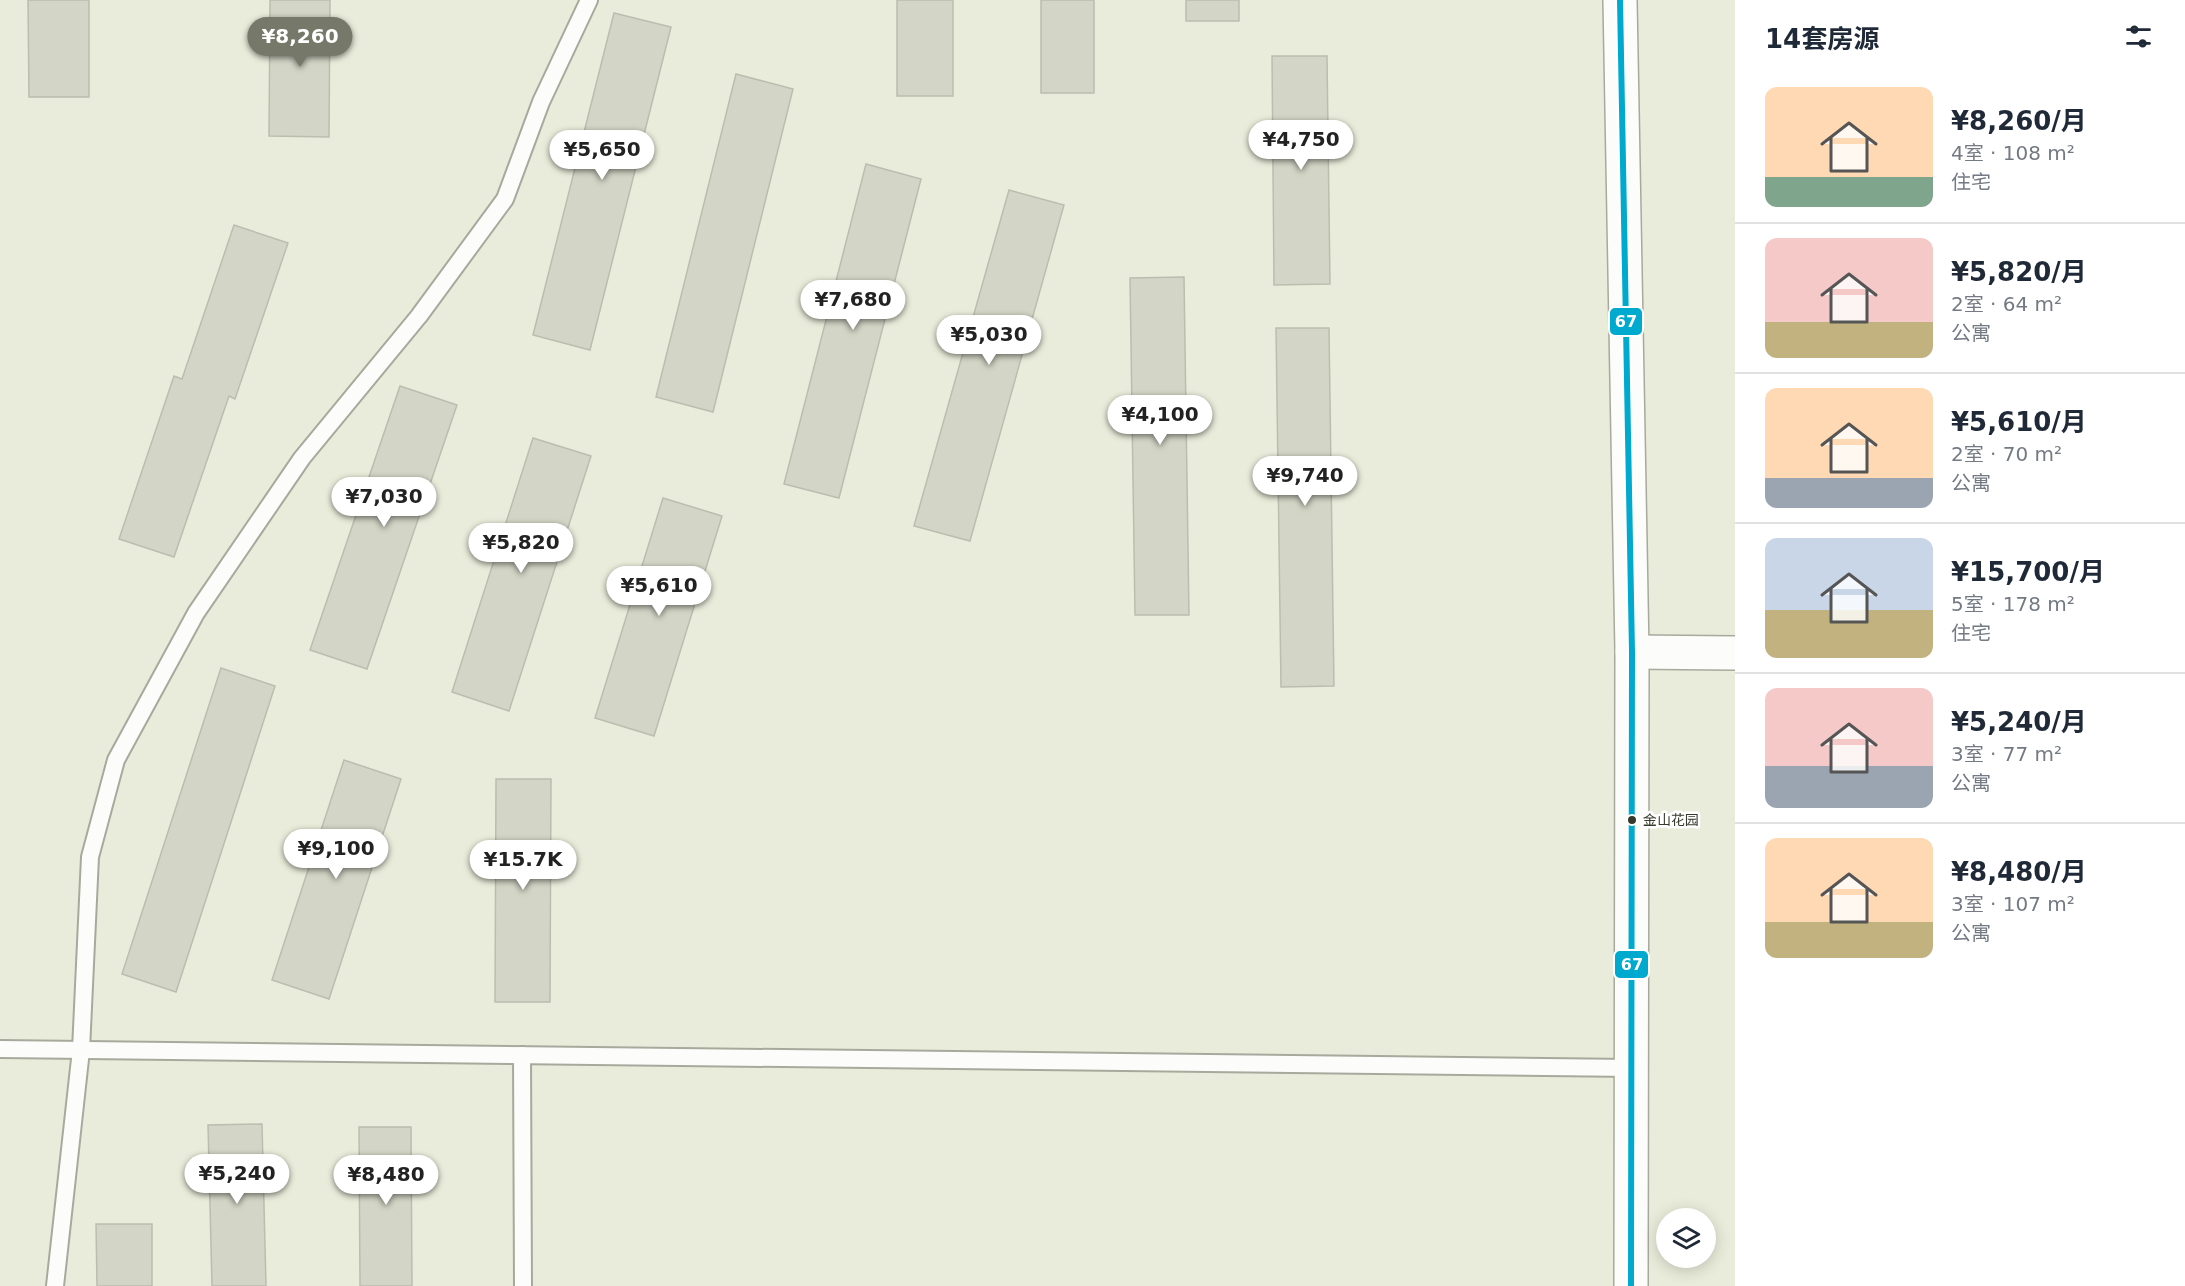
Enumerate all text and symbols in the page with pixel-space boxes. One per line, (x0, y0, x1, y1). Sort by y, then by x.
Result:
pin: ¥8,260 (251, 17, 349, 68)
icon: filters (2122, 20, 2155, 53)
text: ¥8,260 (261, 24, 339, 48)
text: 14套房源 (1765, 24, 1879, 54)
text: ¥8,260/月 (1951, 106, 2087, 136)
icon: home (1813, 111, 1885, 183)
pin: ¥4,750 (1252, 120, 1350, 171)
text: ¥4,750 (1262, 127, 1340, 151)
pin: ¥5,650 (553, 130, 651, 181)
text: ¥5,650 (563, 137, 641, 161)
text: 4室 · 108 m² (1951, 141, 2075, 165)
text: 住宅 (1951, 170, 1991, 194)
text: ¥5,820/月 (1951, 257, 2087, 287)
icon: home (1813, 262, 1885, 334)
pin: ¥7,680 (804, 280, 902, 331)
text: ¥7,680 (814, 287, 892, 311)
text: 2室 · 64 m² (1951, 292, 2062, 316)
line badge: 67 (1609, 307, 1643, 336)
text: 67 (1615, 312, 1637, 331)
pin: ¥5,030 (940, 315, 1038, 366)
text: 公寓 (1951, 321, 1991, 345)
text: ¥5,030 (950, 322, 1028, 346)
pin: ¥4,100 (1111, 395, 1209, 446)
text: ¥4,100 (1121, 402, 1199, 426)
text: ¥5,610/月 (1951, 407, 2087, 437)
icon: home (1813, 412, 1885, 484)
text: 2室 · 70 m² (1951, 442, 2062, 466)
pin: ¥9,740 (1256, 456, 1354, 507)
text: ¥9,740 (1266, 463, 1344, 487)
text: 公寓 (1951, 471, 1991, 495)
pin: ¥7,030 (335, 477, 433, 528)
text: ¥7,030 (345, 484, 423, 508)
pin: ¥5,820 (472, 523, 570, 574)
text: ¥5,820 (482, 530, 560, 554)
text: ¥15,700/月 (1951, 557, 2105, 587)
icon: home (1813, 562, 1885, 634)
pin: ¥5,610 (610, 566, 708, 617)
text: ¥5,610 (620, 573, 698, 597)
text: 5室 · 178 m² (1951, 592, 2075, 616)
text: 住宅 (1951, 621, 1991, 645)
text: ¥5,240/月 (1951, 707, 2087, 737)
icon: home (1813, 712, 1885, 784)
text: 3室 · 77 m² (1951, 742, 2062, 766)
text: 公寓 (1951, 771, 1991, 795)
place label: 金山花园 (1643, 812, 1699, 828)
marker: 金山花园 (1626, 814, 1638, 826)
pin: ¥9,100 (287, 829, 385, 880)
text: ¥9,100 (297, 836, 375, 860)
pin: ¥15.7K (474, 840, 572, 891)
text: ¥15.7K (484, 847, 562, 871)
text: ¥8,480/月 (1951, 857, 2087, 887)
icon: home (1813, 862, 1885, 934)
text: 3室 · 107 m² (1951, 892, 2075, 916)
text: 公寓 (1951, 921, 1991, 945)
line badge: 67 (1614, 950, 1649, 979)
text: 67 (1621, 955, 1643, 974)
pin: ¥5,240 (188, 1154, 286, 1205)
pin: ¥8,480 (337, 1155, 435, 1206)
text: ¥5,240 (198, 1161, 276, 1185)
text: ¥8,480 (347, 1162, 425, 1186)
map controls (1656, 1208, 1716, 1268)
button: layers (1656, 1208, 1716, 1268)

